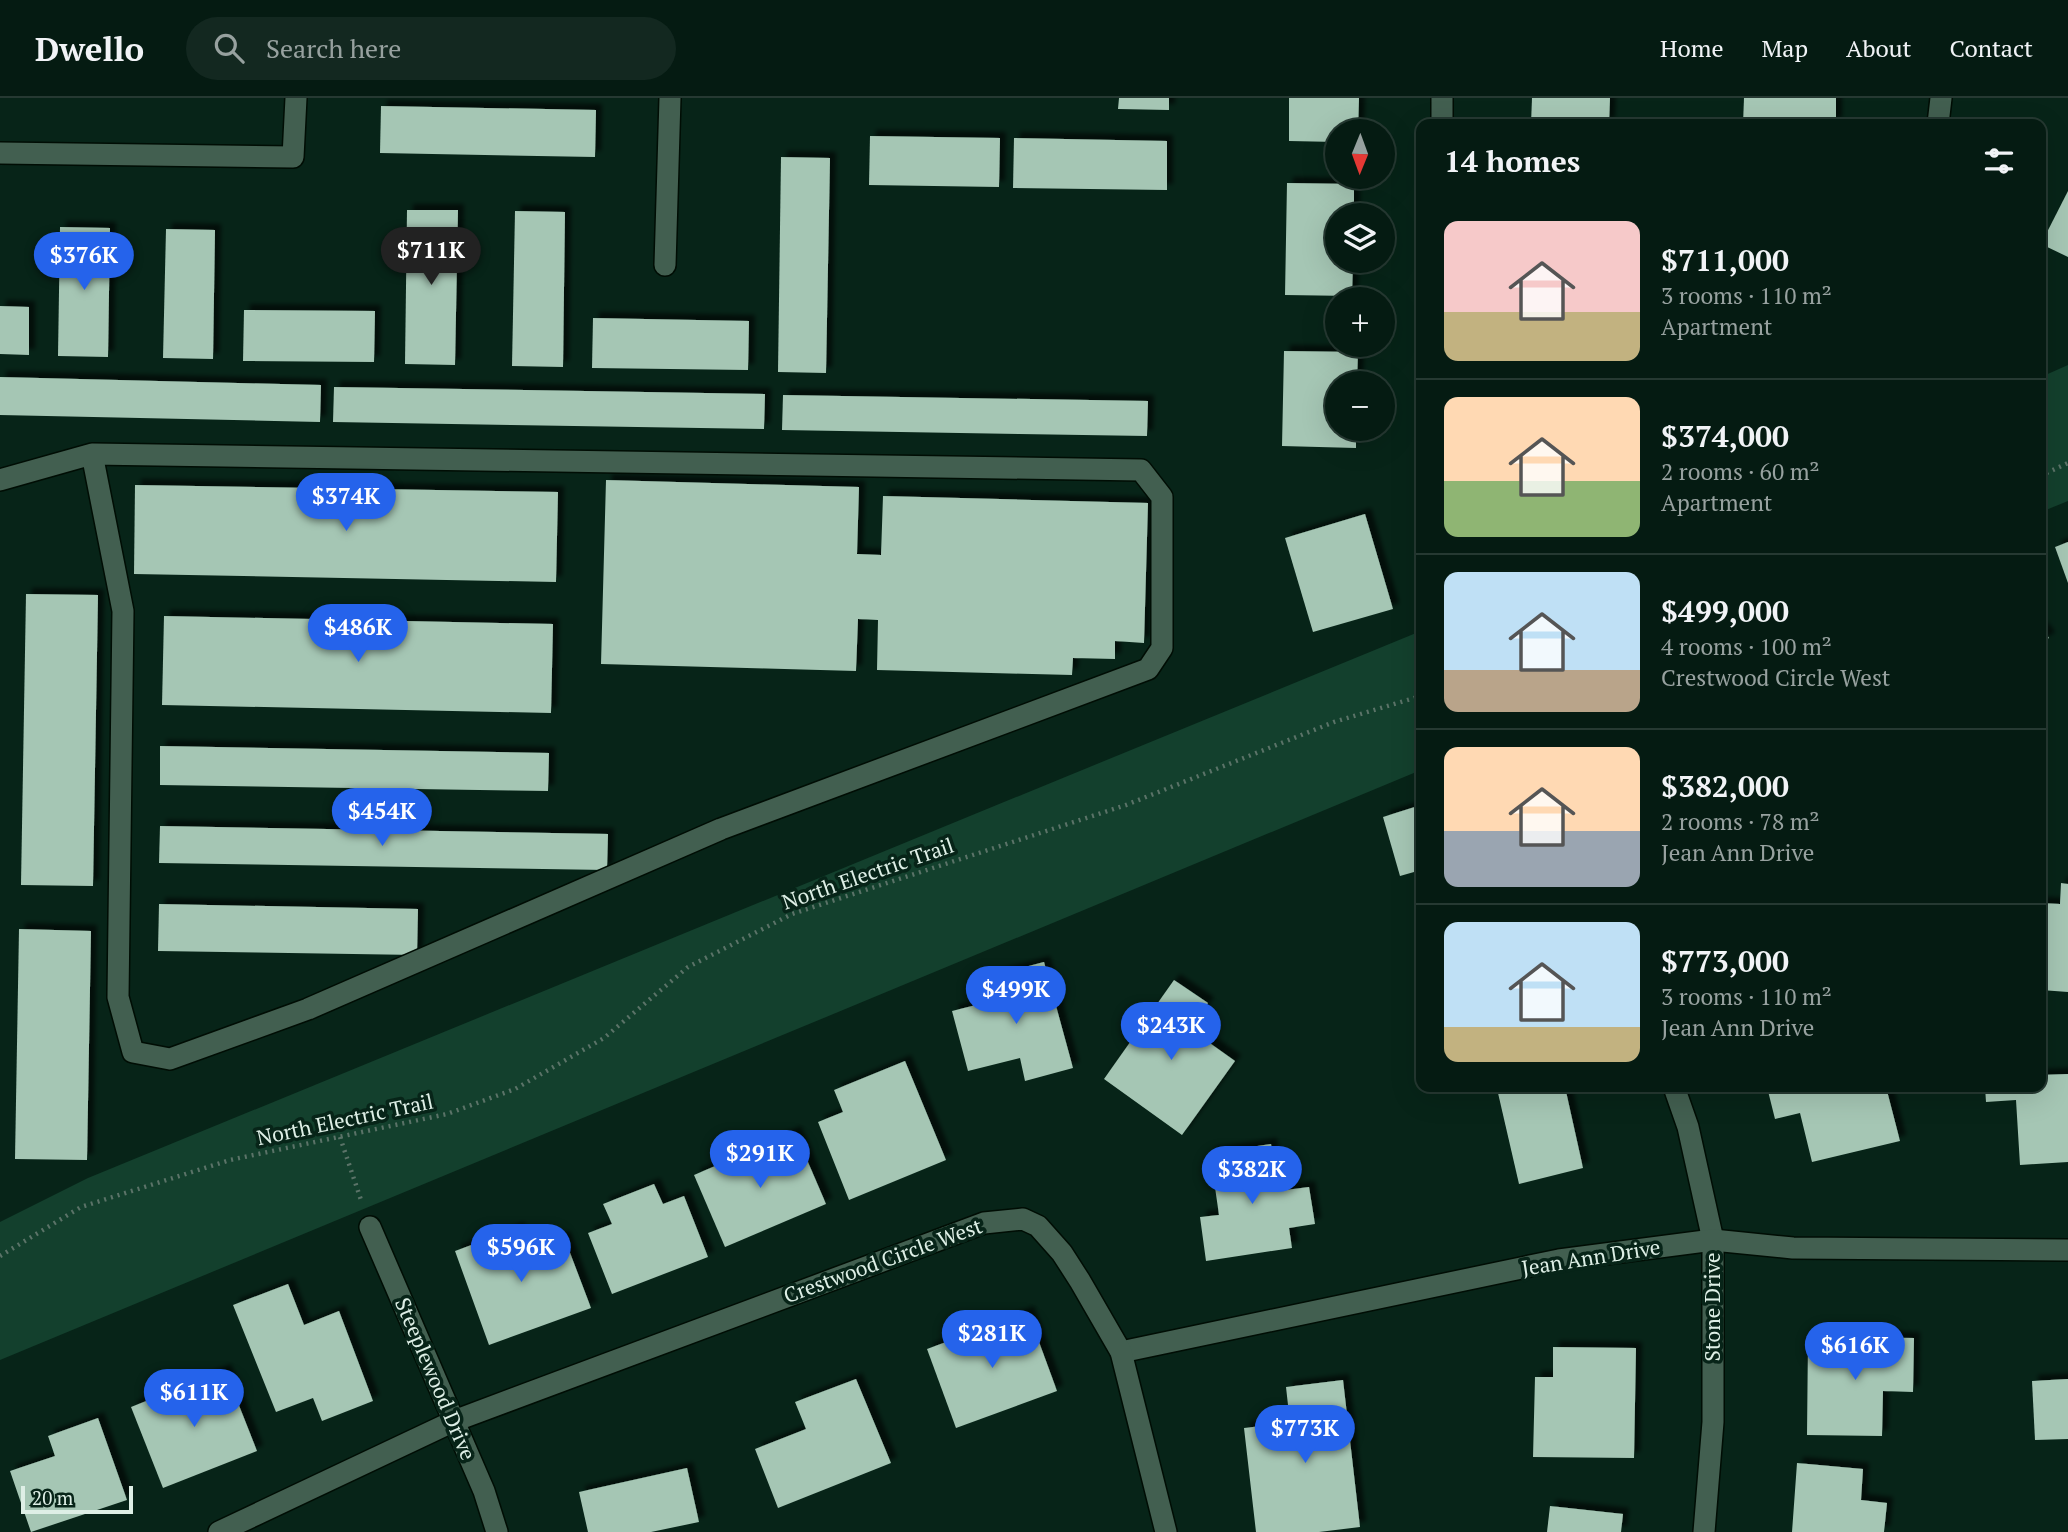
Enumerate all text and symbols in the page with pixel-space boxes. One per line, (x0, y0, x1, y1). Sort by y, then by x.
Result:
search box (186, 17, 676, 80)
text: Dwello (35, 27, 144, 70)
icon: search (210, 29, 248, 67)
text: Search here (266, 31, 401, 65)
text: Home (1660, 32, 1724, 64)
text: Map (1762, 32, 1808, 64)
text: About (1846, 32, 1912, 64)
text: Contact (1950, 32, 2033, 64)
north arrow (1325, 119, 1395, 189)
map controls (1325, 119, 1395, 441)
text: 14 homes (1444, 141, 1580, 181)
icon: filters (1980, 142, 2018, 180)
button: layers (1325, 203, 1395, 273)
pin: $711K (382, 228, 480, 287)
pin: $376K (35, 232, 133, 292)
text: $711K (397, 234, 465, 265)
text: $376K (50, 239, 118, 270)
text: $711,000 (1661, 240, 1789, 280)
icon: home (1500, 249, 1584, 333)
text: 3 rooms · 110 m² (1661, 280, 1832, 311)
button: + (1325, 287, 1395, 357)
text: Apartment (1661, 311, 1772, 342)
button: − (1325, 371, 1395, 441)
text: $374,000 (1661, 416, 1789, 456)
icon: home (1500, 425, 1584, 509)
text: 2 rooms · 60 m² (1661, 456, 1820, 487)
pin: $374K (297, 474, 395, 533)
text: $374K (312, 480, 380, 511)
text: Apartment (1661, 487, 1772, 518)
text: $499,000 (1661, 591, 1789, 631)
icon: home (1500, 600, 1584, 684)
pin: $486K (309, 604, 407, 664)
text: $486K (324, 611, 392, 642)
text: 4 rooms · 100 m² (1661, 631, 1832, 662)
text: Crestwood Circle West (1661, 662, 1890, 693)
text: $382,000 (1661, 766, 1789, 806)
icon: home (1500, 775, 1584, 859)
pin: $454K (333, 788, 431, 848)
text: $454K (348, 795, 416, 826)
text: 2 rooms · 78 m² (1661, 806, 1820, 837)
street label: North Electric Trail (778, 831, 957, 916)
text: Jean Ann Drive (1661, 837, 1814, 868)
text: $773,000 (1661, 941, 1789, 981)
icon: home (1500, 950, 1584, 1034)
pin: $499K (967, 967, 1065, 1026)
text: $499K (982, 973, 1050, 1004)
text: 3 rooms · 110 m² (1661, 981, 1832, 1012)
pin: $243K (1122, 1002, 1220, 1062)
text: $243K (1137, 1009, 1205, 1040)
text: Jean Ann Drive (1661, 1012, 1814, 1043)
street label: North Electric Trail (254, 1087, 436, 1151)
pin: $291K (711, 1130, 809, 1190)
text: $291K (726, 1137, 794, 1168)
pin: $382K (1203, 1146, 1301, 1206)
text: $382K (1218, 1153, 1286, 1184)
street label: Crestwood Circle West (779, 1211, 986, 1309)
pin: $596K (472, 1224, 570, 1284)
text: $596K (487, 1231, 555, 1262)
street label: Jean Ann Drive (1520, 1232, 1662, 1282)
street label: Stone Drive (1698, 1253, 1726, 1361)
street label: Steeplewood Drive (389, 1293, 483, 1464)
pin: $281K (943, 1310, 1041, 1370)
text: $281K (958, 1317, 1026, 1348)
pin: $616K (1806, 1322, 1904, 1382)
text: $616K (1821, 1329, 1889, 1360)
pin: $611K (145, 1370, 243, 1429)
text: $611K (160, 1376, 228, 1407)
pin: $773K (1256, 1406, 1354, 1465)
text: $773K (1271, 1412, 1339, 1443)
scale bar (21, 1483, 133, 1515)
text: 20 m (32, 1485, 73, 1510)

